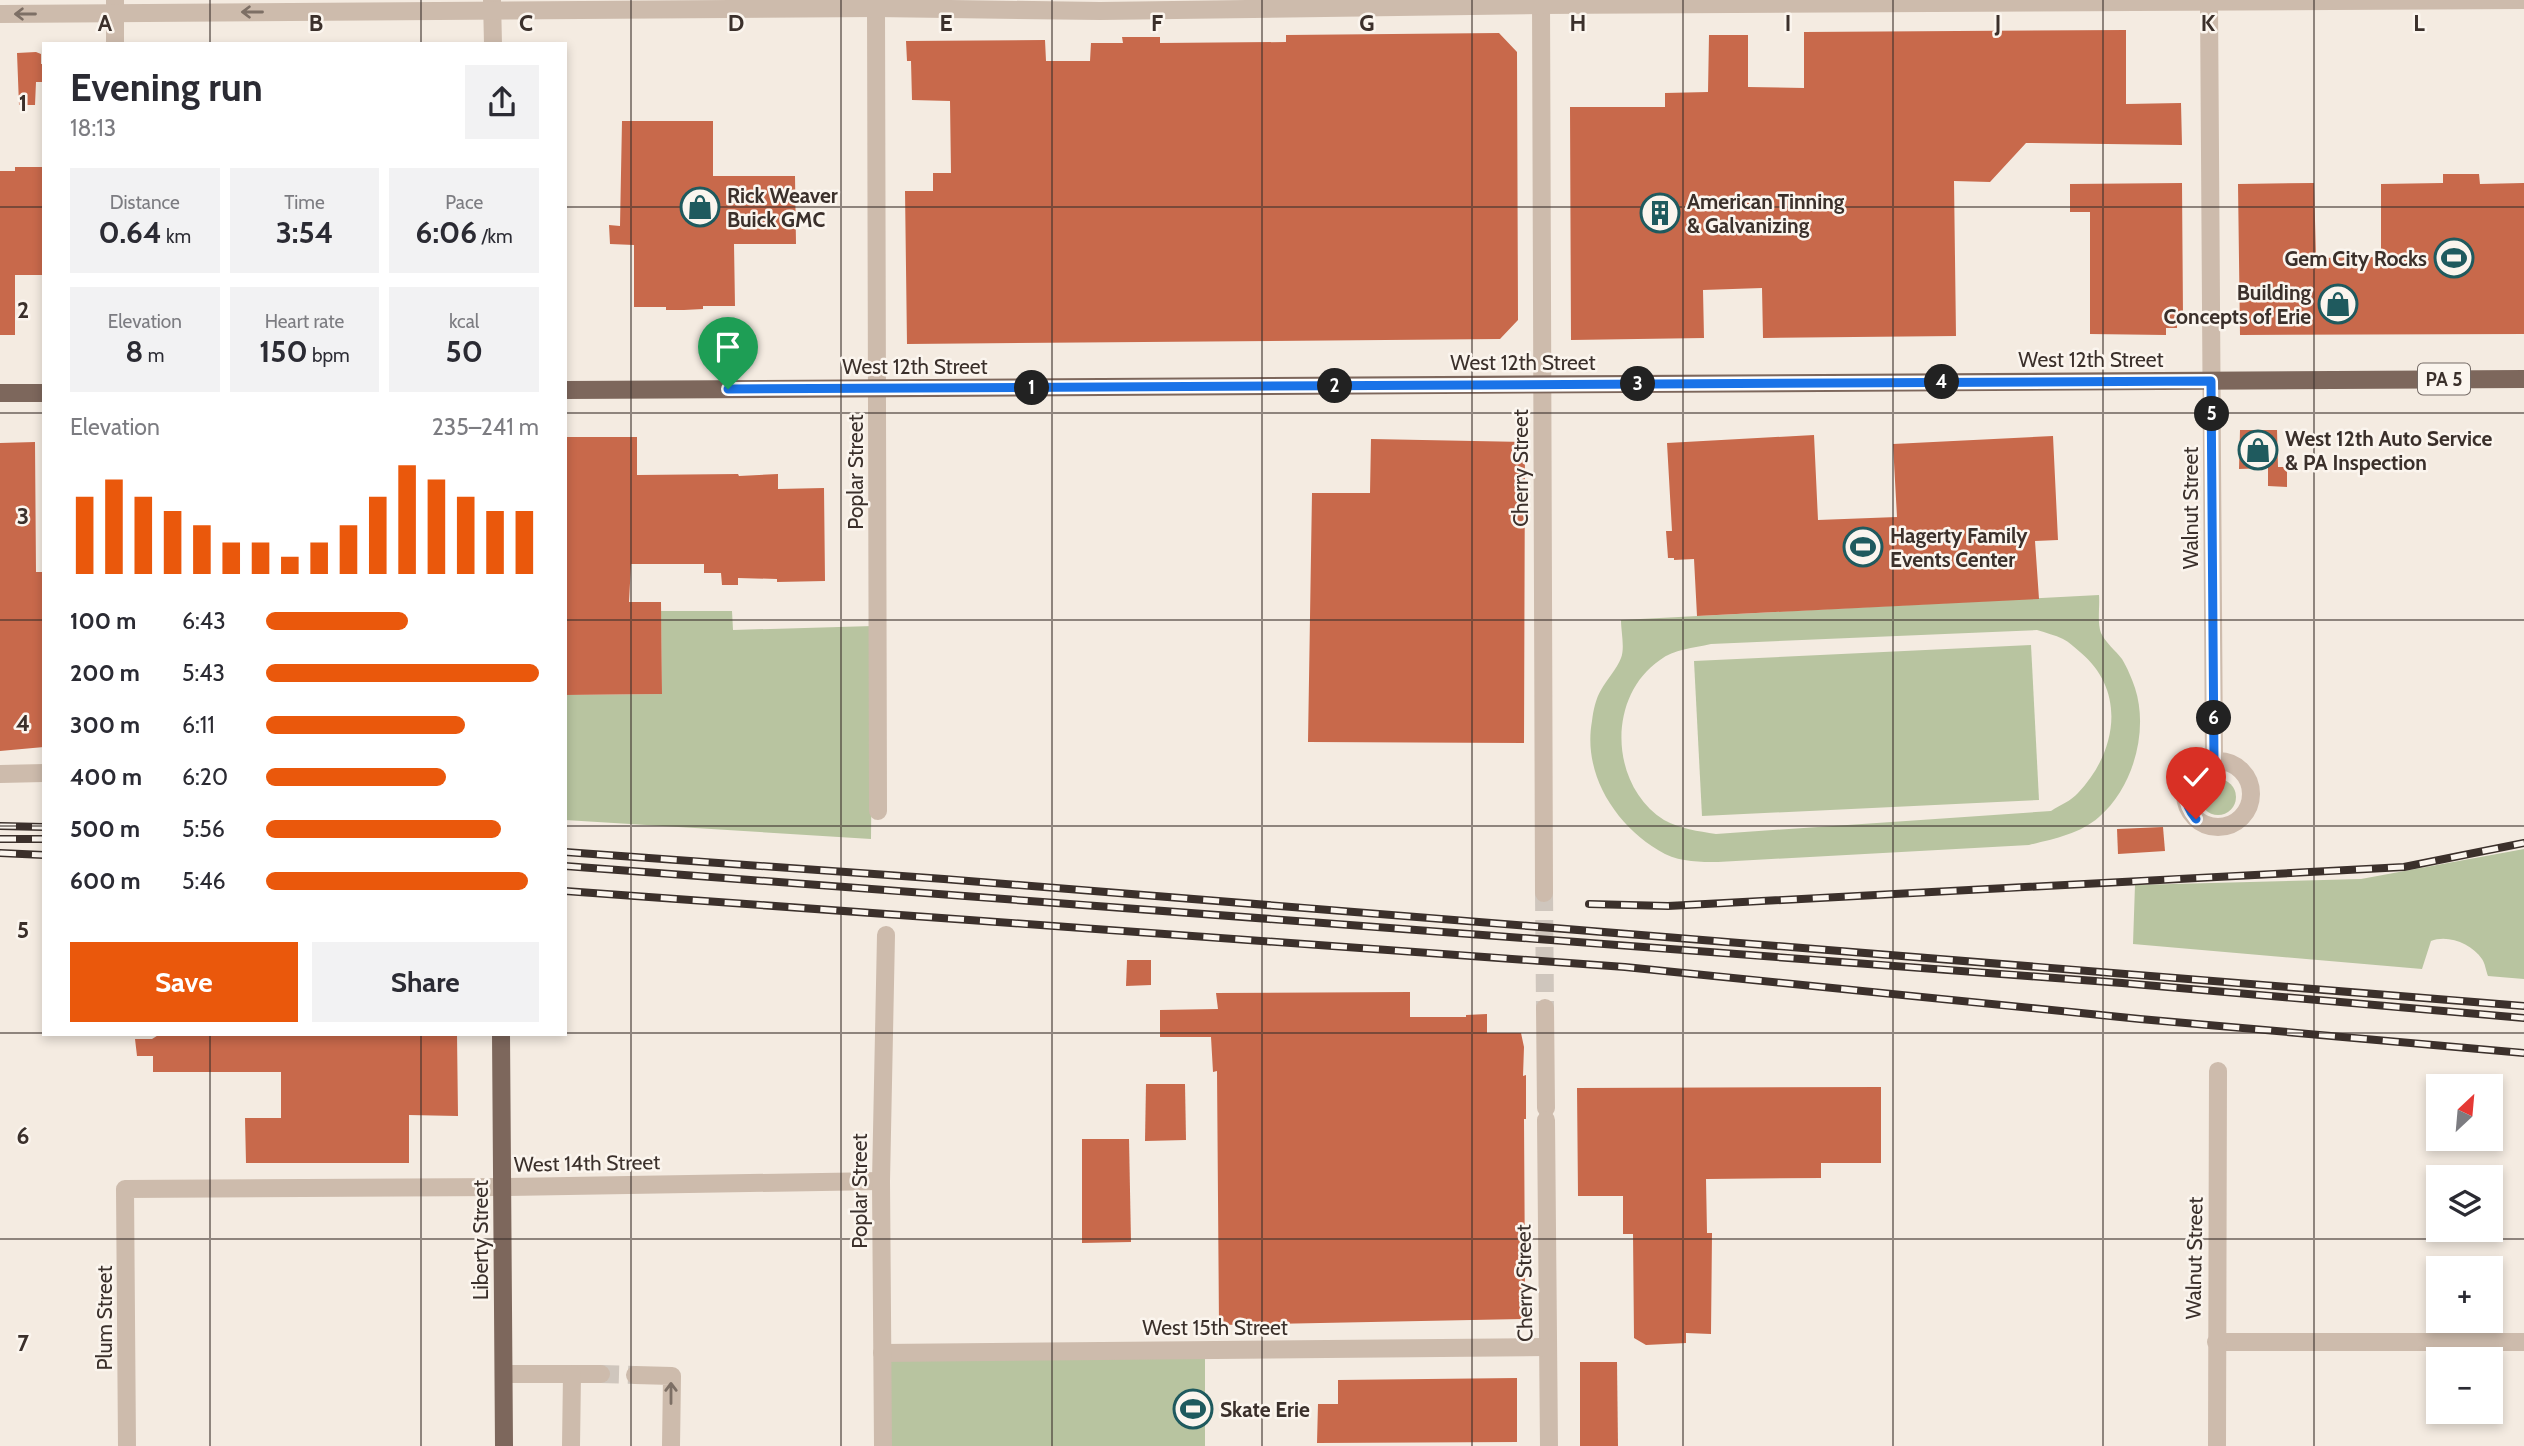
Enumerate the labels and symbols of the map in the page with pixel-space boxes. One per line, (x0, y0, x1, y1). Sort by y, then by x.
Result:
one-way arrow (241, 6, 264, 19)
one-way arrow (14, 7, 37, 21)
text: A (98, 9, 113, 37)
text: B (309, 9, 323, 37)
text: C (519, 9, 533, 37)
text: D (728, 9, 744, 37)
text: E (939, 9, 953, 37)
text: F (1151, 9, 1163, 37)
text: G (1359, 9, 1375, 37)
text: H (1570, 9, 1586, 37)
text: I (1785, 9, 1791, 37)
text: J (1994, 9, 2001, 37)
text: K (2201, 9, 2216, 37)
text: L (2413, 9, 2425, 37)
text: 1 (19, 89, 27, 117)
place label: Rick Weaver Buick GMC (727, 183, 838, 232)
shop icon: Rick Weaver Buick GMC (679, 186, 721, 228)
place label: American Tinning & Galvanizing (1687, 189, 1845, 238)
building icon: American Tinning & Galvanizing (1639, 192, 1681, 234)
sports icon: Gem City Rocks (2433, 237, 2475, 279)
place label: Gem City Rocks (2285, 246, 2427, 271)
place label: Building Concepts of Erie (2164, 280, 2311, 329)
shop icon: Building Concepts of Erie (2317, 283, 2359, 325)
text: 2 (17, 296, 29, 324)
pin (698, 317, 758, 389)
street label: West 12th Street (2018, 347, 2164, 372)
street label: West 12th Street (1450, 350, 1596, 375)
street label: West 12th Street (842, 354, 988, 379)
pin: 4 (1924, 364, 1960, 400)
road number: PA 5 (2418, 364, 2470, 394)
pin: 3 (1620, 366, 1656, 402)
pin: 2 (1318, 368, 1352, 404)
pin: 1 (1014, 370, 1050, 406)
pin: 5 (2194, 396, 2230, 432)
street label: Cherry Street (1508, 409, 1533, 527)
street label: Poplar Street (843, 414, 868, 530)
place label: West 12th Auto Service & PA Inspection (2285, 426, 2493, 475)
shop icon: West 12th Auto Service & PA Inspection (2237, 429, 2279, 471)
street label: Walnut Street (2178, 447, 2203, 569)
text: 3 (17, 502, 29, 530)
place label: Hagerty Family Events Center (1890, 523, 2028, 572)
sports icon: Hagerty Family Events Center (1842, 526, 1884, 568)
pin: 6 (2196, 700, 2232, 736)
text: 4 (16, 709, 30, 737)
pin (2166, 747, 2226, 819)
text: 5 (17, 916, 29, 944)
north arrow (2426, 1074, 2502, 1152)
text: 6 (17, 1122, 29, 1150)
street label: Poplar Street (847, 1133, 872, 1249)
street label: West 14th Street (514, 1149, 660, 1177)
street label: Liberty Street (468, 1180, 493, 1300)
street label: Walnut Street (2180, 1197, 2208, 1319)
street label: Cherry Street (1510, 1224, 1538, 1342)
street label: Plum Street (92, 1266, 117, 1370)
street label: West 15th Street (1142, 1315, 1288, 1340)
text: 7 (17, 1329, 29, 1357)
one-way arrow (664, 1381, 678, 1404)
sports icon: Skate Erie (1172, 1388, 1214, 1430)
place label: Skate Erie (1220, 1397, 1310, 1422)

